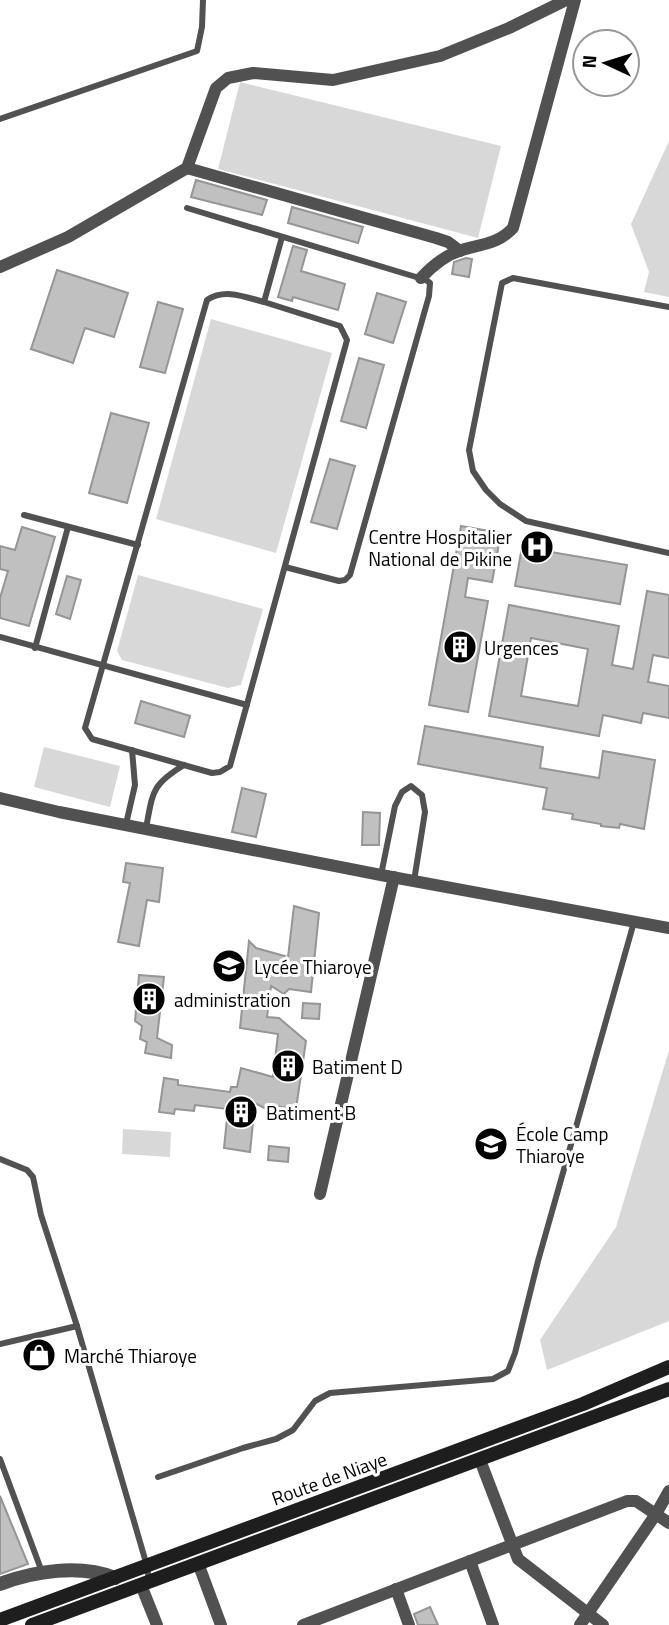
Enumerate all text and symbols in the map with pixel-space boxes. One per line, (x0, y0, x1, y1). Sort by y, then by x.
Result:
north arrow (571, 28, 641, 98)
text: N (574, 54, 603, 69)
place label: Centre Hospitalier National de Pikine (368, 522, 512, 573)
hospital icon: Centre Hospitalier National de Pikine (518, 528, 556, 566)
building icon: Urgences (441, 628, 479, 666)
place label: Urgences (484, 633, 559, 662)
school or university icon: Lycée Thiaroye (210, 947, 248, 985)
place label: Lycée Thiaroye (254, 952, 371, 981)
building icon: administration (130, 980, 168, 1018)
place label: administration (174, 985, 291, 1014)
building icon: Batiment D (269, 1047, 307, 1085)
place label: Batiment D (312, 1052, 403, 1081)
building icon: Batiment B (222, 1093, 260, 1131)
place label: Batiment B (266, 1098, 356, 1127)
place label: École Camp Thiaroye (516, 1119, 608, 1170)
school or university icon: École Camp Thiaroye (472, 1125, 510, 1163)
shop icon: Marché Thiaroye (20, 1336, 58, 1374)
place label: Marché Thiaroye (64, 1341, 197, 1370)
street label: Route de Niaye (267, 1444, 391, 1512)

